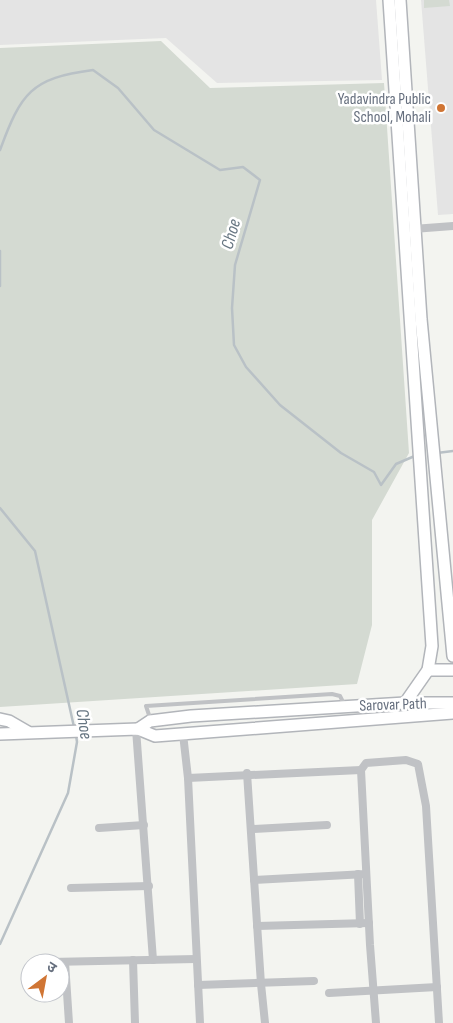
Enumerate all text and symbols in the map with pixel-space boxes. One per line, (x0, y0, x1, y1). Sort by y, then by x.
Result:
place label: Yadavindra Public School, Mohali (338, 90, 431, 127)
marker: Yadavindra Public School, Mohali (435, 102, 447, 114)
water label: Choe (217, 216, 245, 252)
street label: Sarovar Path (359, 694, 427, 716)
water label: Choe (71, 707, 97, 741)
north arrow (20, 953, 70, 1003)
text: उ (44, 958, 60, 977)

